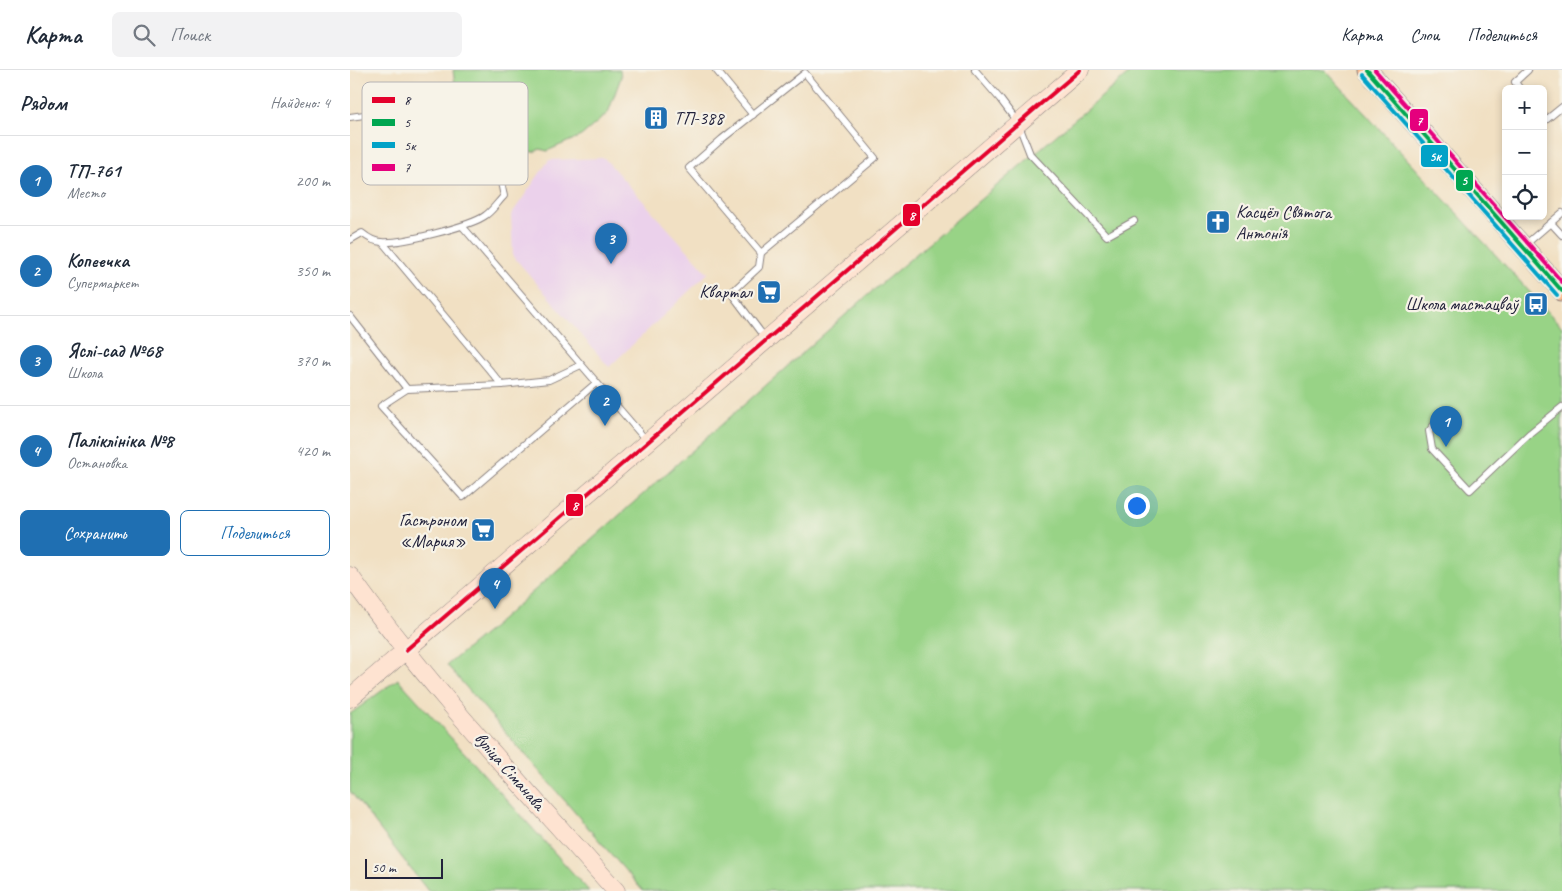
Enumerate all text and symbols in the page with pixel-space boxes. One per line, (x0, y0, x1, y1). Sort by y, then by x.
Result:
search box (112, 12, 462, 57)
text: Карта (25, 20, 82, 50)
icon: search (130, 21, 158, 49)
text: Поиск (170, 23, 210, 47)
text: Карта (1341, 24, 1382, 46)
text: Слои (1410, 24, 1439, 46)
text: Поделиться (1467, 24, 1537, 46)
legend (362, 82, 528, 185)
map controls (1502, 85, 1547, 220)
button: + (1502, 85, 1547, 130)
text: Рядом (20, 90, 67, 116)
text: 8 (404, 92, 412, 109)
text: Найдено: 4 (270, 93, 330, 113)
building icon: ТП-388 (643, 105, 669, 131)
place label: ТП-388 (674, 107, 725, 129)
line badge: 7 (1409, 108, 1429, 132)
text: 7 (1416, 112, 1424, 129)
text: 5 (404, 114, 411, 131)
button: − (1502, 130, 1547, 175)
text: 5к (404, 137, 417, 154)
line badge: 5к (1420, 144, 1449, 168)
text: 5к (1429, 148, 1442, 165)
text: ТП-761 (67, 159, 120, 183)
text: 7 (404, 159, 411, 176)
line badge: 5 (1455, 169, 1474, 192)
text: 1 (32, 171, 40, 191)
text: 200 m (296, 171, 330, 191)
text: 5 (1461, 172, 1469, 189)
button: locate (1502, 175, 1547, 220)
text: Место (67, 183, 105, 203)
place label: Касцёл Святога Антонія (1236, 201, 1333, 244)
line badge: 8 (902, 203, 921, 227)
text: 8 (909, 207, 917, 224)
church icon: Касцёл Святога Антонія (1205, 209, 1231, 235)
pin: 3 (595, 223, 627, 264)
text: Копеечка (67, 249, 129, 273)
text: 2 (32, 261, 40, 281)
text: 350 m (296, 261, 330, 281)
text: Супермаркет (67, 273, 138, 293)
supermarket icon: Квартал (756, 279, 782, 305)
place label: Квартал (699, 281, 754, 303)
bus stop icon: Школа мастацваў (1523, 291, 1549, 317)
place label: Школа мастацваў (1406, 293, 1520, 315)
text: Яслі-сад №68 (67, 339, 162, 363)
text: 3 (32, 351, 40, 371)
text: 370 m (296, 351, 330, 371)
text: Школа (67, 363, 102, 383)
pin: 2 (589, 385, 621, 426)
pin: 1 (1430, 406, 1462, 447)
text: Паліклініка №8 (67, 429, 173, 453)
text: 4 (32, 441, 40, 461)
text: 420 m (296, 441, 330, 461)
text: Остановка (67, 453, 127, 473)
line badge: 8 (565, 493, 584, 517)
your location (1124, 493, 1150, 519)
text: 8 (572, 497, 580, 514)
place label: Гастроном «Мария» (399, 509, 468, 552)
button: Сохранить (20, 510, 170, 556)
button: Поделиться (180, 510, 330, 556)
supermarket icon: Гастроном «Мария» (470, 517, 496, 543)
pin: 4 (479, 568, 511, 609)
street label: вуліца Сіманава (470, 727, 551, 816)
scale bar (365, 856, 442, 879)
text: 50 m (372, 859, 396, 876)

